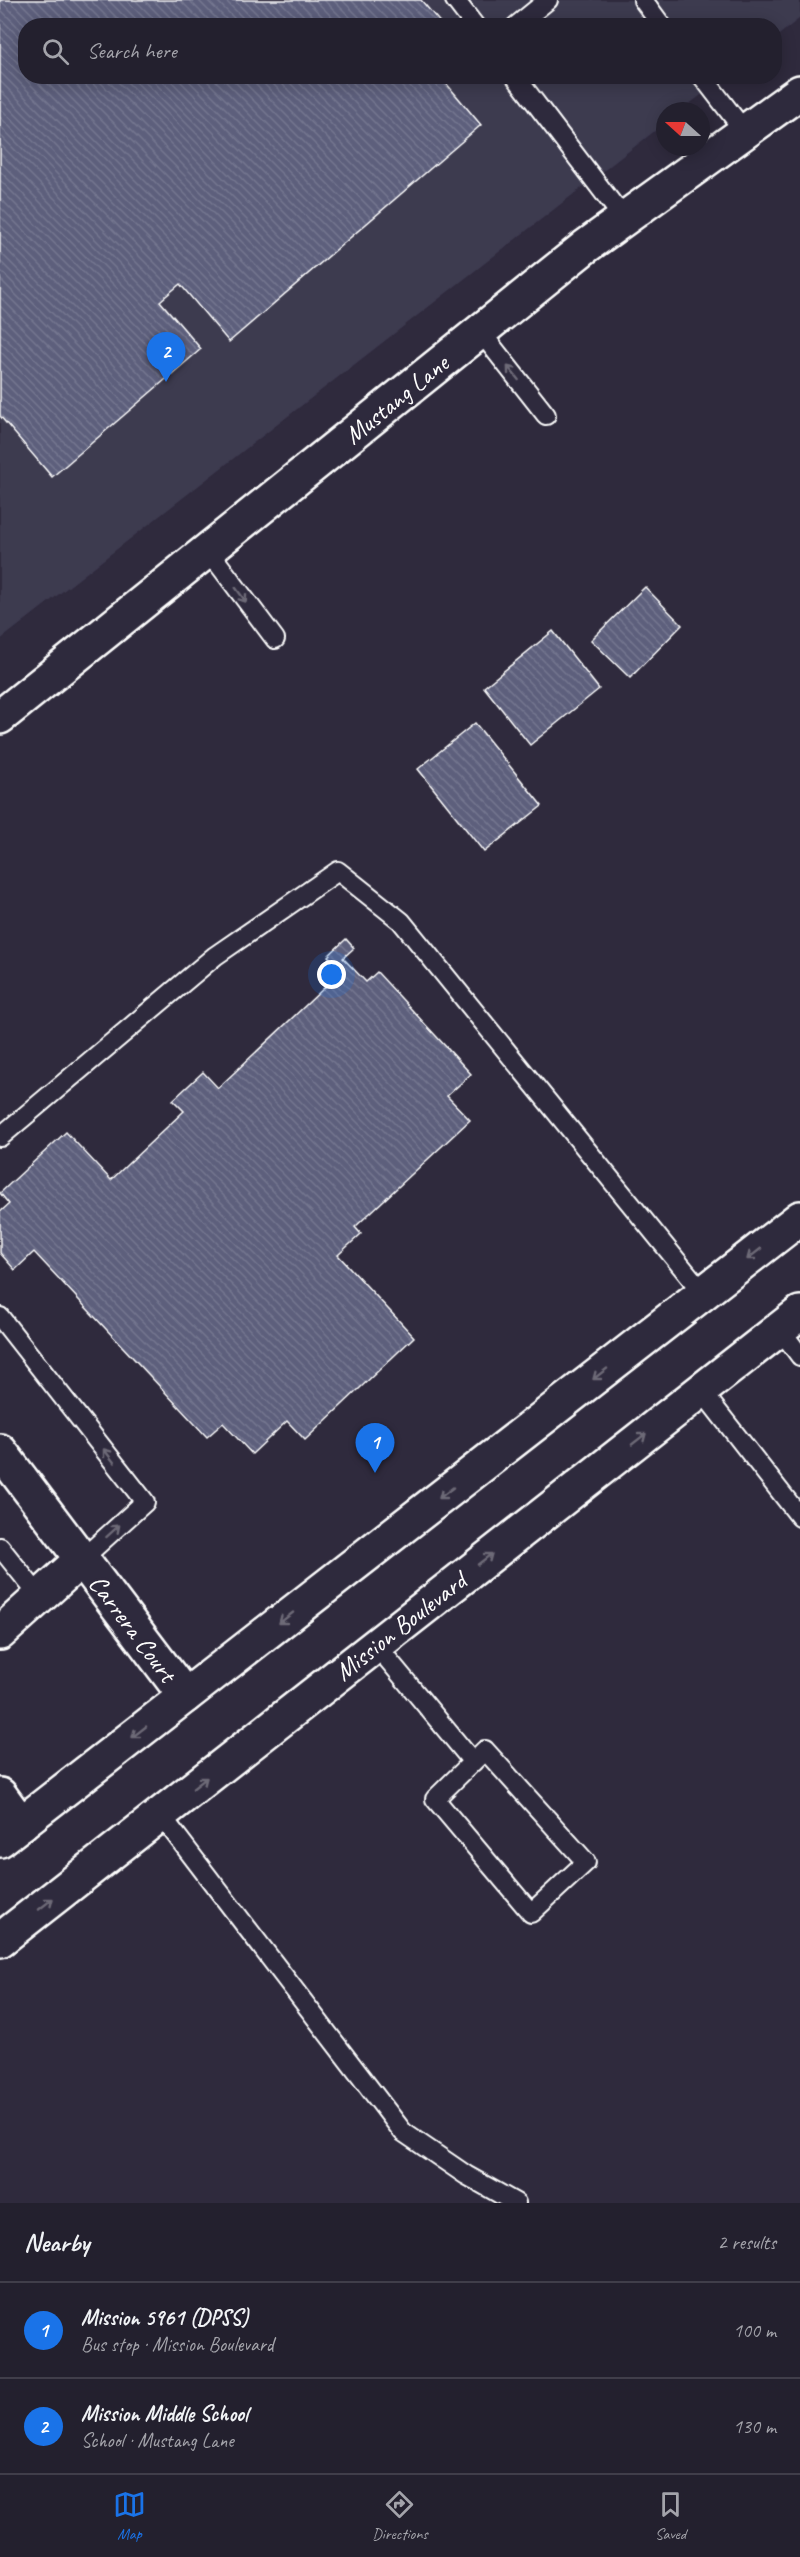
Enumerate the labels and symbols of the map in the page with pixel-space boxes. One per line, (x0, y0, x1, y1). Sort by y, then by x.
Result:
north arrow (656, 102, 710, 156)
pin: 2 (146, 332, 186, 382)
street label: Mustang Lane (337, 346, 457, 452)
one-way arrow (507, 365, 520, 381)
one-way arrow (235, 586, 247, 602)
your location (317, 960, 346, 989)
one-way arrow (746, 1247, 762, 1260)
one-way arrow (592, 1367, 608, 1380)
pin: 1 (356, 1424, 394, 1473)
one-way arrow (630, 1433, 646, 1446)
one-way arrow (102, 1449, 115, 1465)
one-way arrow (438, 1487, 454, 1500)
one-way arrow (105, 1524, 120, 1538)
one-way arrow (477, 1553, 493, 1566)
street label: Mission Boulevard (328, 1562, 476, 1688)
street label: Carrera Court (81, 1568, 185, 1691)
one-way arrow (279, 1611, 295, 1624)
one-way arrow (131, 1726, 147, 1739)
one-way arrow (191, 1777, 207, 1790)
one-way arrow (38, 1897, 54, 1910)

